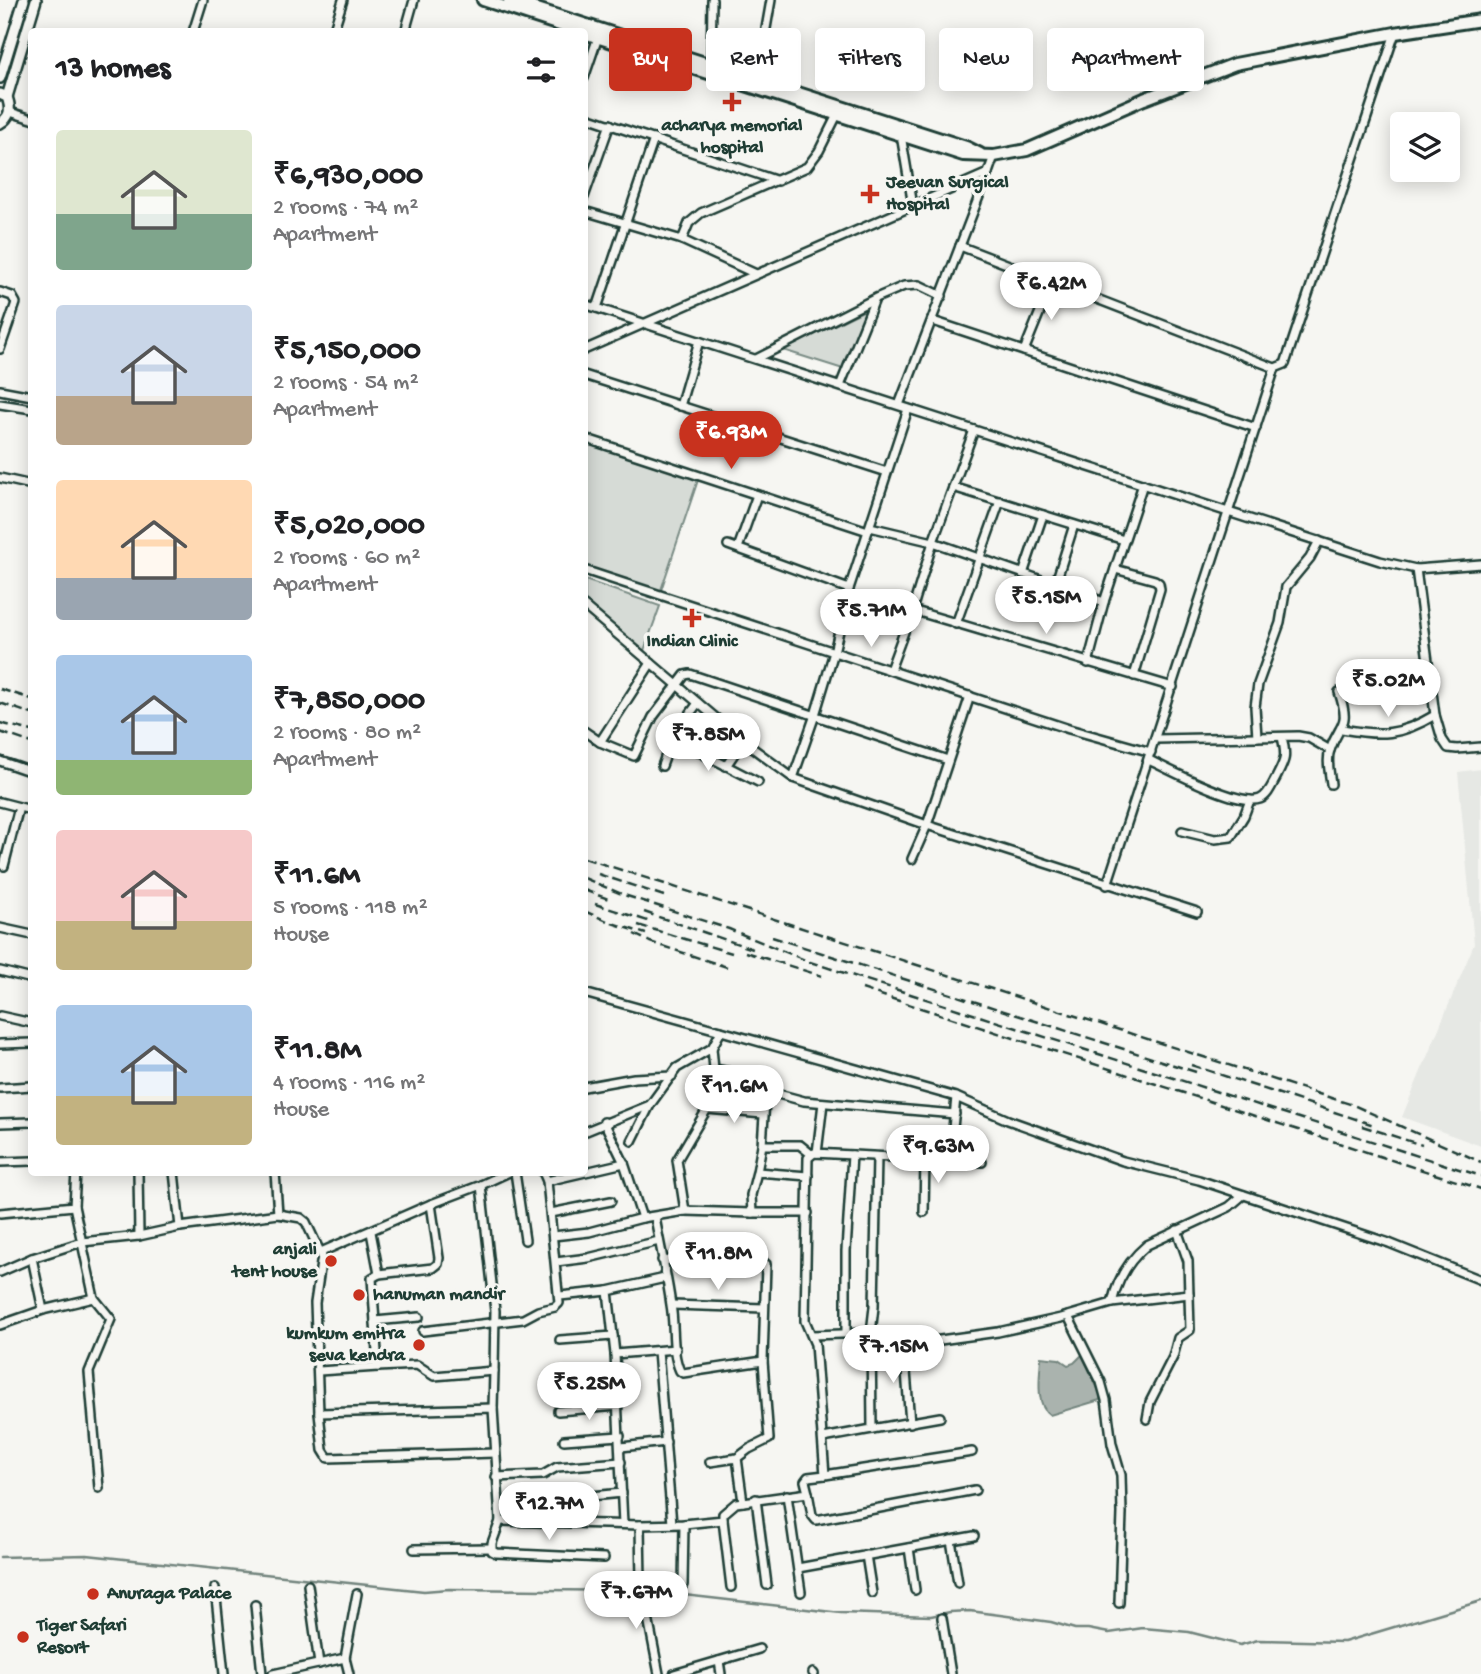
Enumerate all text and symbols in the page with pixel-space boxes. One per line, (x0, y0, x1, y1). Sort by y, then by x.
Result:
chip: Buy (609, 28, 692, 91)
chip: Rent (706, 28, 801, 91)
chip: Filters (815, 28, 925, 91)
chip: New (939, 28, 1033, 91)
chip: Apartment (1047, 28, 1204, 91)
icon: filters (522, 51, 560, 89)
text: 13 homes (56, 53, 170, 88)
marker: acharya memorial hospital (722, 92, 742, 112)
map controls (1390, 112, 1460, 182)
button: layers (1390, 112, 1460, 182)
place label: acharya memorial hospital (660, 115, 803, 160)
icon: home (112, 158, 196, 242)
text: ₹6,930,000 (273, 160, 423, 195)
place label: Jeevan Surgical Hospital (885, 172, 1009, 217)
marker: Jeevan Surgical Hospital (860, 184, 880, 204)
text: 2 rooms · 74 m² (273, 195, 418, 222)
text: Apartment (273, 222, 377, 249)
pin: ₹6.42M (994, 262, 1108, 322)
text: ₹6.42M (1016, 271, 1086, 298)
icon: home (112, 333, 196, 417)
text: ₹5,150,000 (273, 335, 421, 370)
text: 2 rooms · 54 m² (273, 370, 419, 397)
text: Apartment (273, 397, 377, 424)
pin: ₹6.93M (674, 412, 788, 471)
text: ₹6.93M (695, 420, 767, 447)
icon: home (112, 508, 196, 592)
text: ₹5,020,000 (273, 510, 425, 545)
text: 2 rooms · 60 m² (273, 545, 420, 572)
text: Apartment (273, 572, 377, 599)
pin: ₹5.15M (989, 576, 1103, 636)
text: ₹5.15M (1011, 585, 1081, 612)
pin: ₹5.71M (814, 590, 928, 649)
text: ₹5.71M (836, 598, 906, 625)
marker: Indian Clinic (682, 608, 702, 628)
place label: Indian Clinic (646, 631, 739, 654)
pin: ₹5.02M (1331, 660, 1445, 719)
text: ₹5.02M (1352, 668, 1424, 695)
icon: home (112, 683, 196, 767)
text: ₹7,850,000 (273, 685, 425, 720)
pin: ₹7.85M (651, 714, 765, 773)
text: 2 rooms · 80 m² (273, 720, 421, 747)
text: ₹7.85M (672, 722, 745, 749)
text: Apartment (273, 747, 377, 774)
icon: home (112, 858, 196, 942)
text: ₹11.6M (273, 860, 360, 895)
text: 5 rooms · 118 m² (273, 895, 428, 922)
text: House (273, 922, 329, 949)
icon: home (112, 1033, 196, 1117)
text: ₹11.8M (273, 1035, 361, 1070)
pin: ₹11.6M (677, 1066, 791, 1125)
text: 4 rooms · 116 m² (273, 1070, 425, 1097)
text: ₹11.6M (701, 1074, 767, 1101)
text: House (273, 1097, 329, 1124)
pin: ₹9.63M (881, 1126, 995, 1185)
text: ₹9.63M (902, 1134, 974, 1161)
pin: ₹11.8M (661, 1232, 775, 1292)
place label: anjali tent house (230, 1239, 318, 1284)
text: ₹11.8M (684, 1241, 752, 1268)
marker: anjali tent house (323, 1253, 339, 1269)
place label: hanuman mandir (373, 1284, 507, 1307)
marker: hanuman mandir (351, 1287, 367, 1303)
place label: kumkum emitra seva kendra (286, 1323, 406, 1368)
pin: ₹7.15M (836, 1326, 950, 1385)
text: ₹7.15M (858, 1334, 928, 1361)
marker: kumkum emitra seva kendra (411, 1337, 427, 1353)
pin: ₹5.25M (532, 1362, 646, 1422)
text: ₹5.25M (553, 1371, 625, 1398)
pin: ₹12.7M (492, 1482, 606, 1542)
text: ₹12.7M (515, 1491, 583, 1518)
pin: ₹7.67M (579, 1572, 693, 1631)
text: ₹7.67M (600, 1580, 672, 1607)
place label: Anuraga Palace (106, 1583, 233, 1606)
marker: Anuraga Palace (85, 1586, 101, 1602)
place label: Tiger Safari Resort (35, 1615, 127, 1660)
marker: Tiger Safari Resort (15, 1629, 31, 1645)

